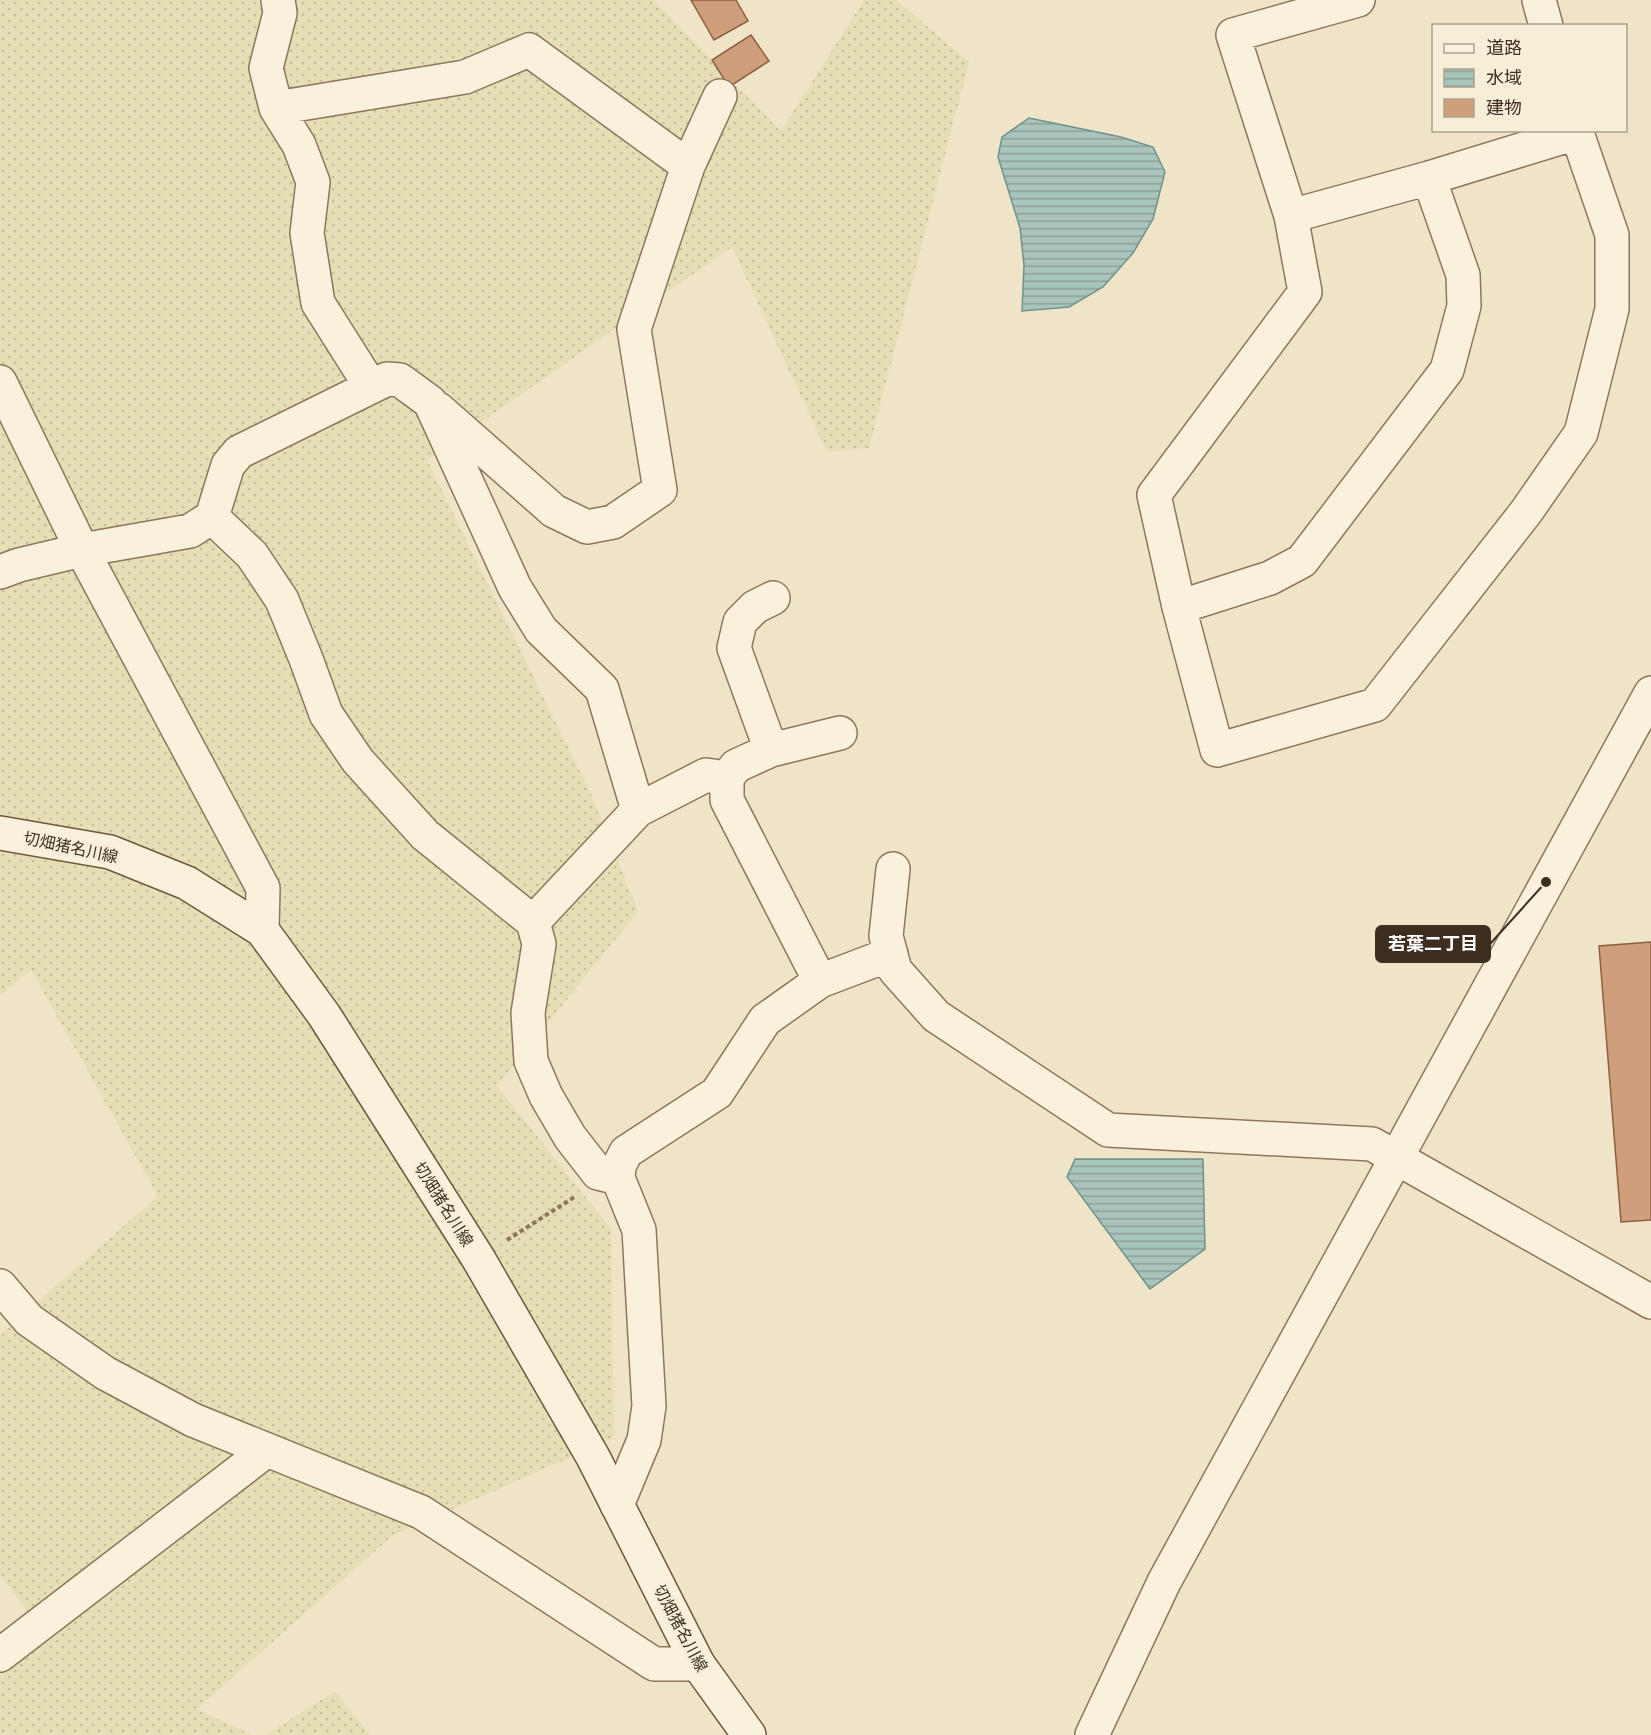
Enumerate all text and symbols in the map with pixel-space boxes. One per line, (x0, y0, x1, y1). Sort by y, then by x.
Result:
legend (1432, 24, 1627, 132)
text: 道路 (1486, 35, 1522, 59)
text: 水域 (1486, 65, 1522, 89)
text: 建物 (1486, 95, 1522, 119)
street label: 切畑猪名川線 (22, 826, 120, 868)
callout: 若葉二丁目 (1376, 926, 1490, 962)
text: 若葉二丁目 (1388, 931, 1478, 955)
street label: 切畑猪名川線 (409, 1157, 479, 1251)
street label: 切畑猪名川線 (649, 1580, 713, 1676)

